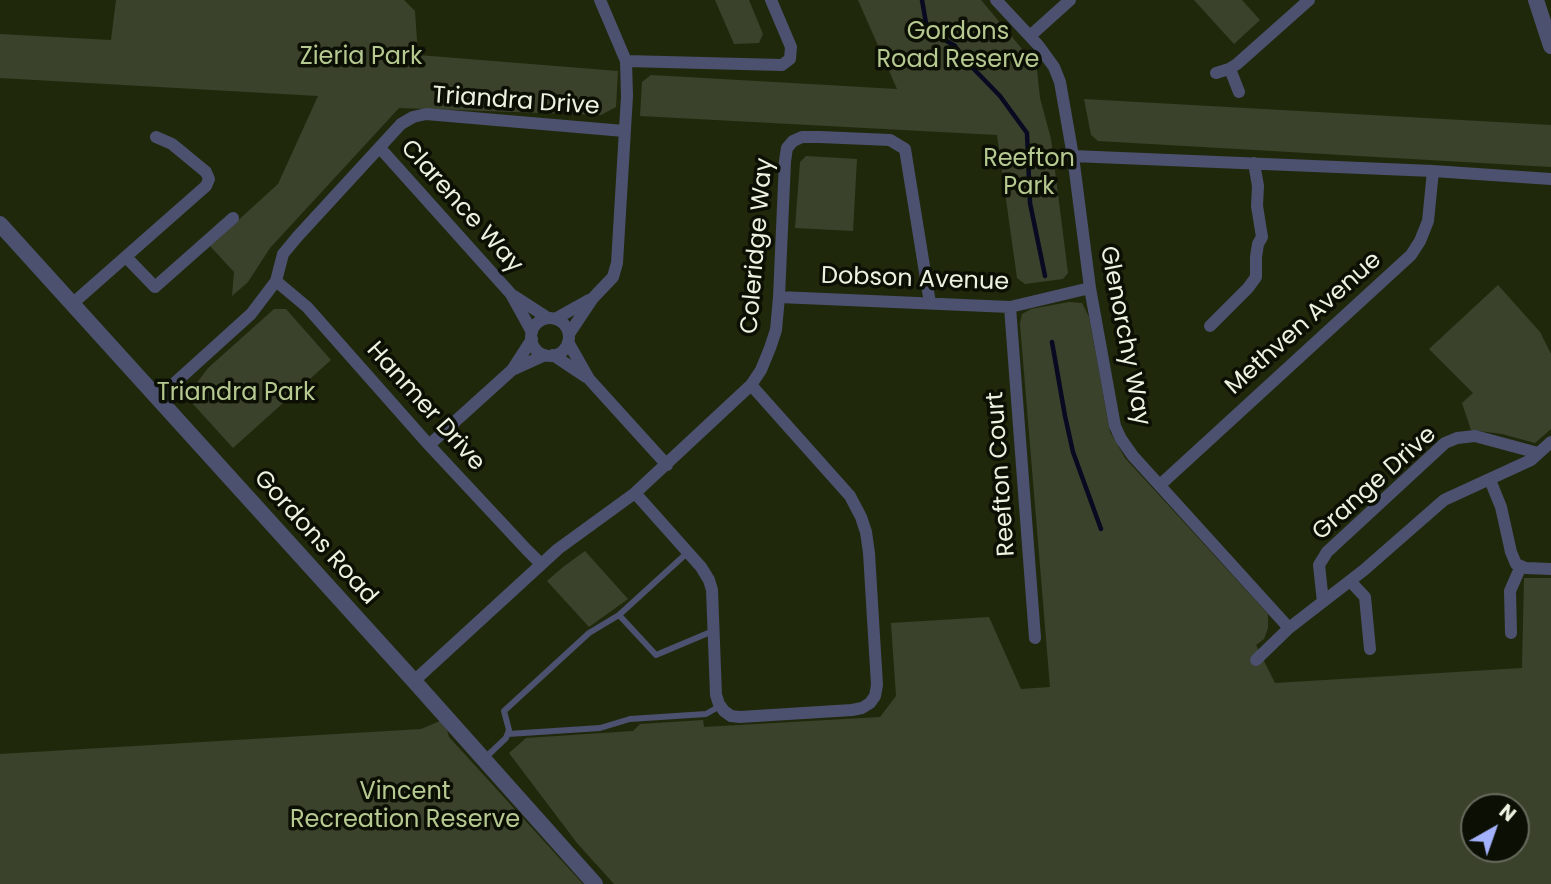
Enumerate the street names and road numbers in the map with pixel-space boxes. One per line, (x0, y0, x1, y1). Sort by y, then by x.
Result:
street label: Triandra Drive (431, 82, 601, 122)
street label: Clarence Way (394, 135, 528, 279)
street label: Coleridge Way (736, 157, 780, 335)
street label: Glenorchy Way (1092, 244, 1156, 428)
street label: Methven Avenue (1220, 246, 1388, 402)
street label: Dobson Avenue (820, 262, 1010, 298)
street label: Hanmer Drive (360, 337, 490, 477)
street label: Reefton Court (982, 391, 1022, 557)
street label: Grange Drive (1307, 421, 1443, 547)
street label: Gordons Road (247, 465, 383, 611)

